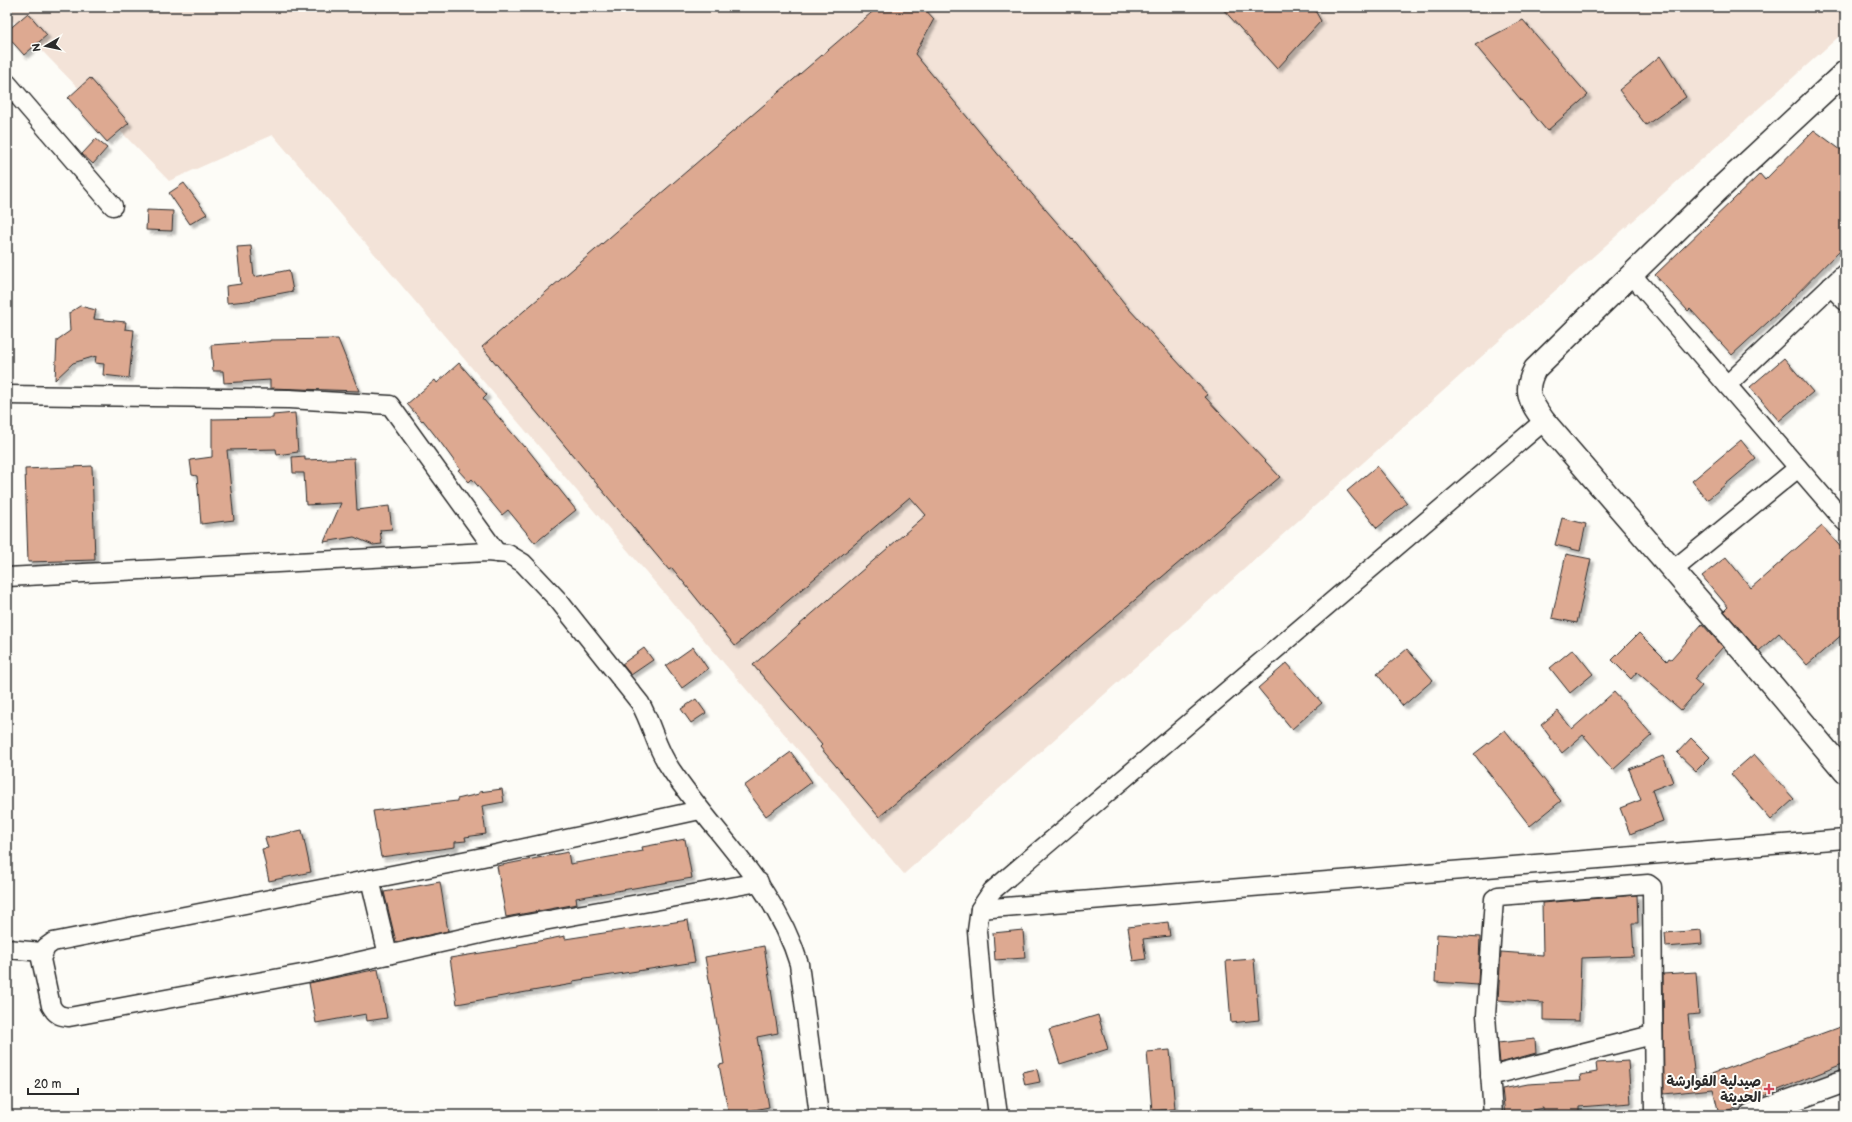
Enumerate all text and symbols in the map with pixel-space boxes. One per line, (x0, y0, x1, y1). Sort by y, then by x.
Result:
north arrow (26, 26, 66, 66)
text: N (30, 42, 44, 53)
scale bar (28, 1070, 78, 1096)
place label: صيدلية القوارشة الحديثة (1667, 1073, 1761, 1106)
text: 20 m (34, 1077, 61, 1092)
marker: صيدلية القوارشة الحديثة (1764, 1084, 1774, 1094)

